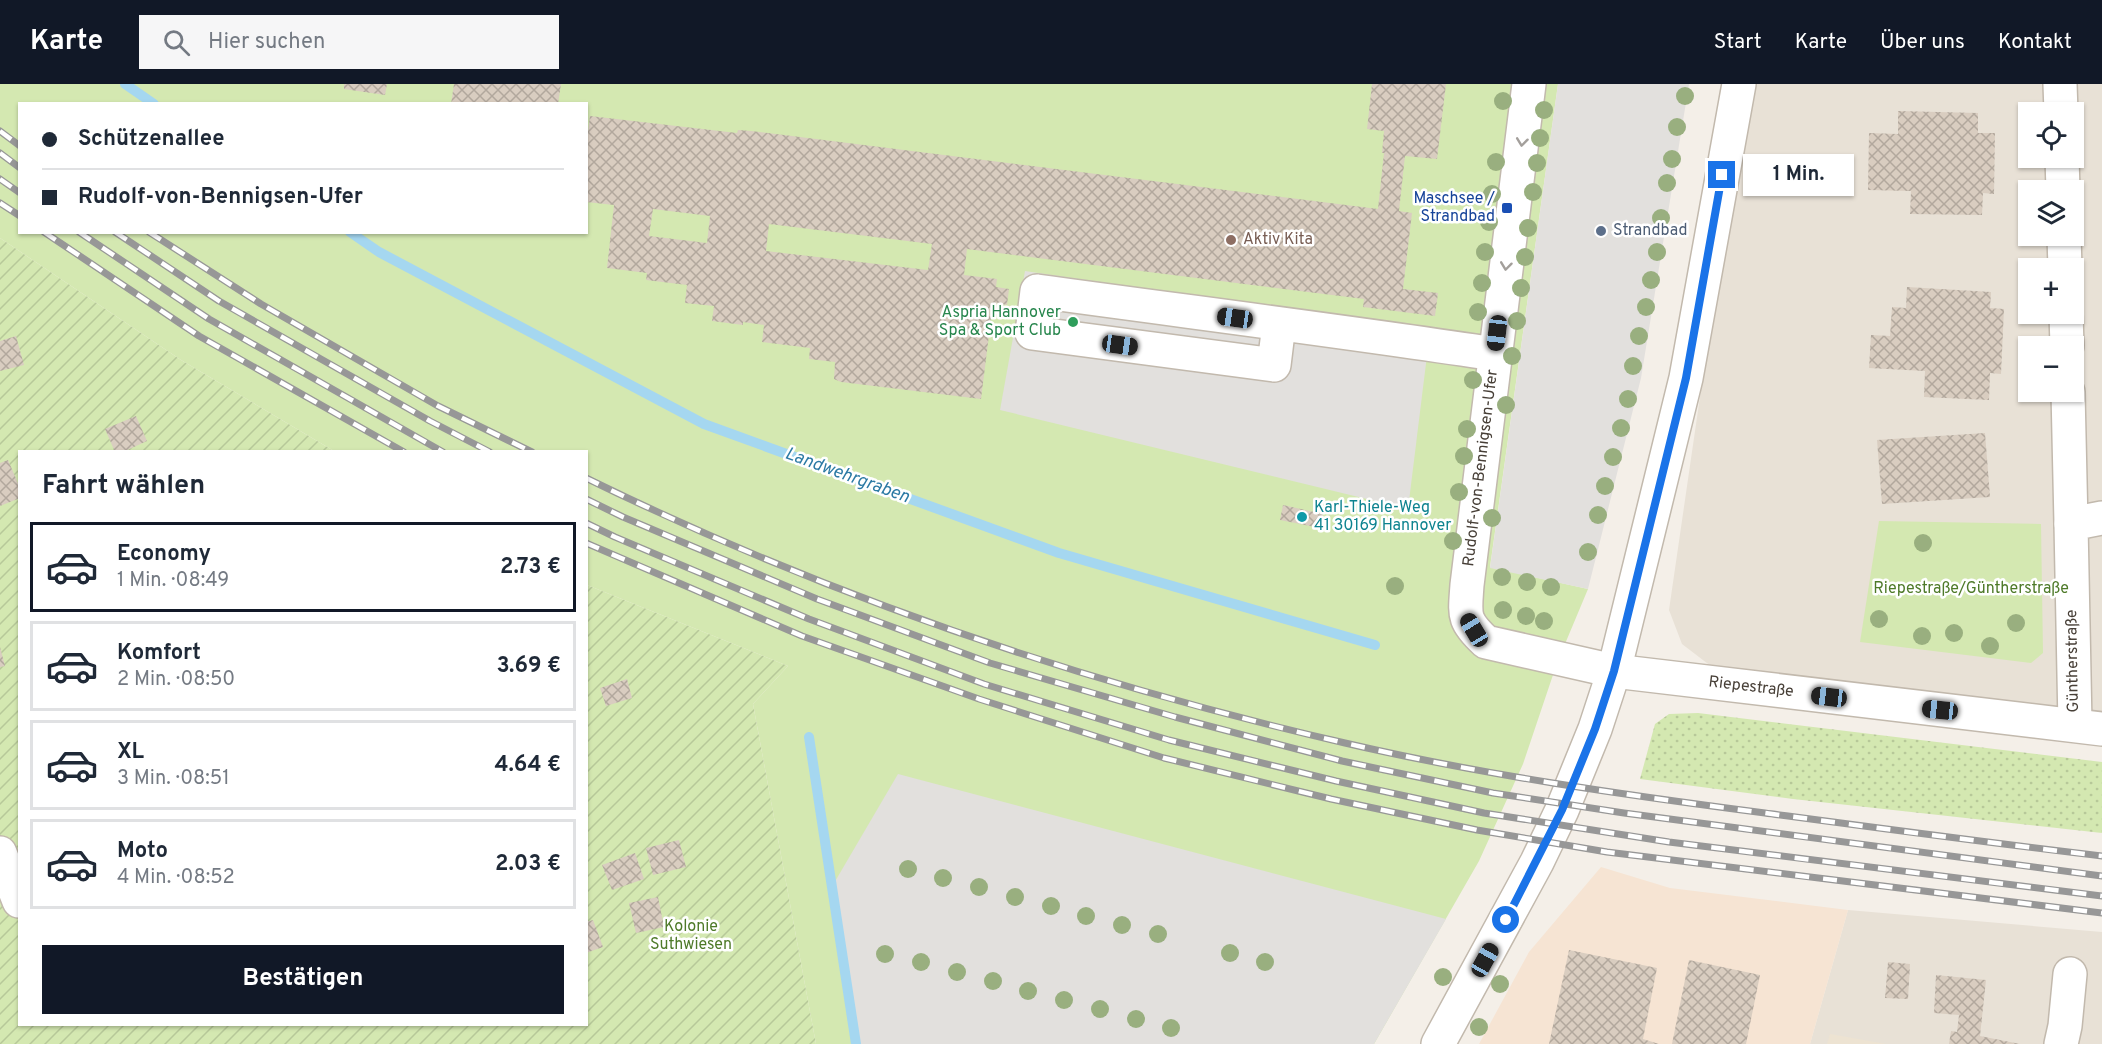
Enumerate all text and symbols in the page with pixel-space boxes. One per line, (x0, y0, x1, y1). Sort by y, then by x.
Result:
search box (139, 15, 559, 69)
text: Karte (30, 24, 103, 60)
icon: search (160, 26, 193, 59)
text: Hier suchen (208, 29, 325, 56)
text: Start (1714, 29, 1762, 56)
text: Karte (1795, 29, 1847, 56)
text: Über uns (1880, 29, 1965, 56)
text: Kontakt (1998, 29, 2072, 56)
map controls (2018, 102, 2084, 402)
button: locate (2018, 102, 2084, 168)
text: Schützenallee (78, 126, 225, 153)
one-way arrow (1516, 137, 1529, 147)
callout: 1 Min. (1743, 154, 1854, 196)
route end (1708, 161, 1735, 188)
text: 1 Min. (1773, 162, 1824, 188)
button: layers (2018, 180, 2084, 246)
text: Rudolf-von-Bennigsen-Ufer (78, 184, 363, 211)
place label: Maschsee / Strandbad (1413, 189, 1495, 227)
marker: Maschsee / Strandbad (1500, 201, 1514, 215)
place label: Strandbad (1613, 221, 1687, 241)
marker: Strandbad (1594, 224, 1608, 238)
place label: Aktiv Kita (1243, 230, 1313, 250)
marker: Aktiv Kita (1224, 233, 1238, 247)
button: + (2018, 258, 2084, 324)
one-way arrow (1501, 261, 1513, 271)
place label: Aspria Hannover Spa & Sport Club (939, 303, 1061, 341)
car (1216, 307, 1254, 329)
car (1486, 314, 1508, 352)
marker: Aspria Hannover Spa & Sport Club (1066, 315, 1080, 329)
car (1101, 334, 1139, 356)
button: − (2018, 336, 2084, 402)
street label: Rudolf-von-Bennigsen-Ufer (1459, 368, 1503, 568)
water label: Landwehrgraben (782, 443, 913, 509)
text: Fahrt wählen (42, 469, 205, 503)
place label: Karl-Thiele-Weg 41 30169 Hannover (1314, 498, 1451, 536)
marker: Karl-Thiele-Weg 41 30169 Hannover (1295, 510, 1309, 524)
icon: car (45, 540, 99, 594)
text: Economy (117, 541, 211, 568)
text: 2.73 € (500, 554, 561, 581)
text: 1 Min. · 08:49 (117, 568, 229, 594)
park label: Riepestraße/Güntherstraße (1873, 579, 2069, 599)
street label: Güntherstraße (2062, 609, 2084, 713)
car (1457, 610, 1491, 650)
icon: car (45, 639, 99, 693)
text: Komfort (117, 640, 201, 667)
text: 3.69 € (496, 653, 561, 680)
text: 2 Min. · 08:50 (117, 667, 235, 693)
street label: Riepestraße (1707, 672, 1795, 702)
car (1810, 686, 1848, 708)
car (1921, 699, 1959, 721)
icon: car (45, 738, 99, 792)
text: XL (117, 739, 144, 766)
text: 4.64 € (494, 752, 561, 779)
text: 3 Min. · 08:51 (117, 766, 230, 792)
icon: car (45, 837, 99, 891)
text: Moto (117, 838, 168, 865)
text: 2.03 € (495, 851, 561, 878)
text: 4 Min. · 08:52 (117, 865, 235, 891)
route start (1492, 906, 1519, 933)
park label: Kolonie Suthwiesen (650, 917, 732, 955)
car (1468, 940, 1502, 980)
button: Bestätigen (42, 945, 564, 1014)

